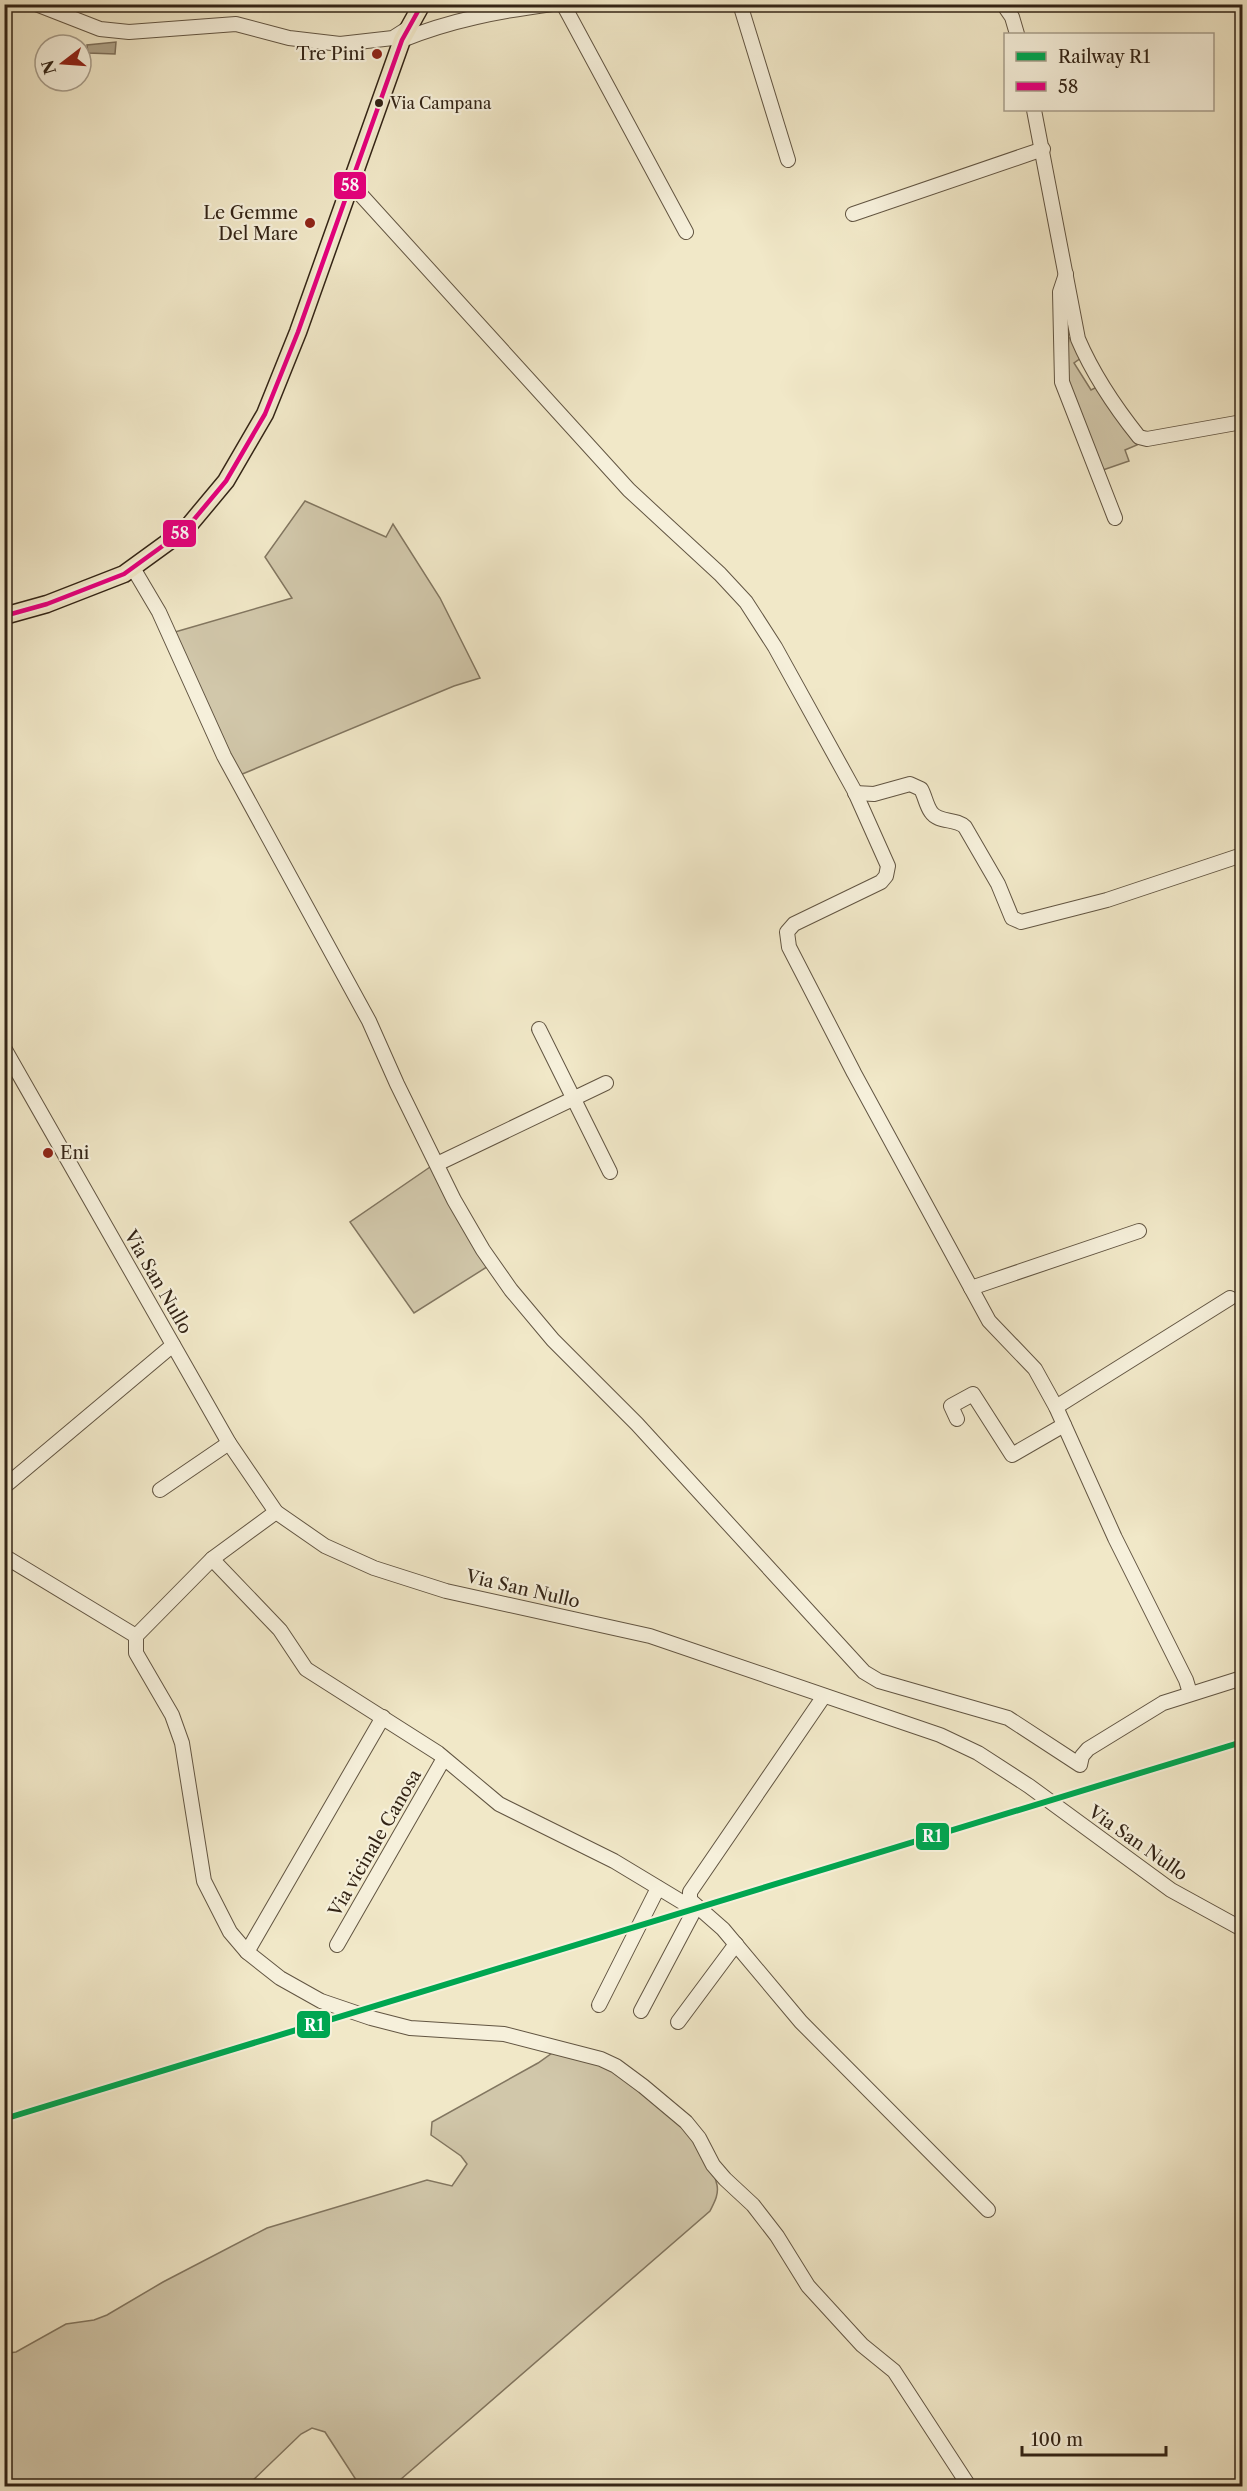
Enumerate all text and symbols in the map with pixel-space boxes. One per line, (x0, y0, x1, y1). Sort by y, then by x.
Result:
north arrow (33, 33, 93, 93)
legend (1004, 33, 1214, 111)
place label: Tre Pini (296, 43, 366, 65)
text: Railway R1 (1058, 46, 1151, 68)
marker: Tre Pini (370, 47, 384, 61)
text: N (37, 58, 60, 77)
text: 58 (1058, 76, 1078, 98)
place label: Via Campana (389, 93, 492, 113)
marker: Via Campana (373, 97, 385, 109)
line badge: 58 (333, 171, 367, 200)
text: 58 (341, 175, 359, 195)
place label: Le Gemme Del Mare (203, 202, 298, 245)
marker: Le Gemme Del Mare (303, 216, 317, 230)
line badge: 58 (162, 519, 197, 548)
text: 58 (171, 523, 189, 543)
place label: Eni (60, 1142, 90, 1164)
marker: Eni (41, 1146, 55, 1160)
street label: Via San Nullo (119, 1225, 197, 1338)
street label: Via San Nullo (463, 1565, 582, 1613)
street label: Via vicinale Canosa (323, 1765, 426, 1921)
street label: Via San Nullo (1083, 1800, 1192, 1885)
line badge: R1 (915, 1822, 950, 1851)
text: R1 (922, 1826, 943, 1846)
line badge: R1 (296, 2010, 331, 2039)
text: R1 (304, 2015, 325, 2035)
scale bar (1022, 2419, 1166, 2457)
text: 100 m (1031, 2429, 1083, 2451)

